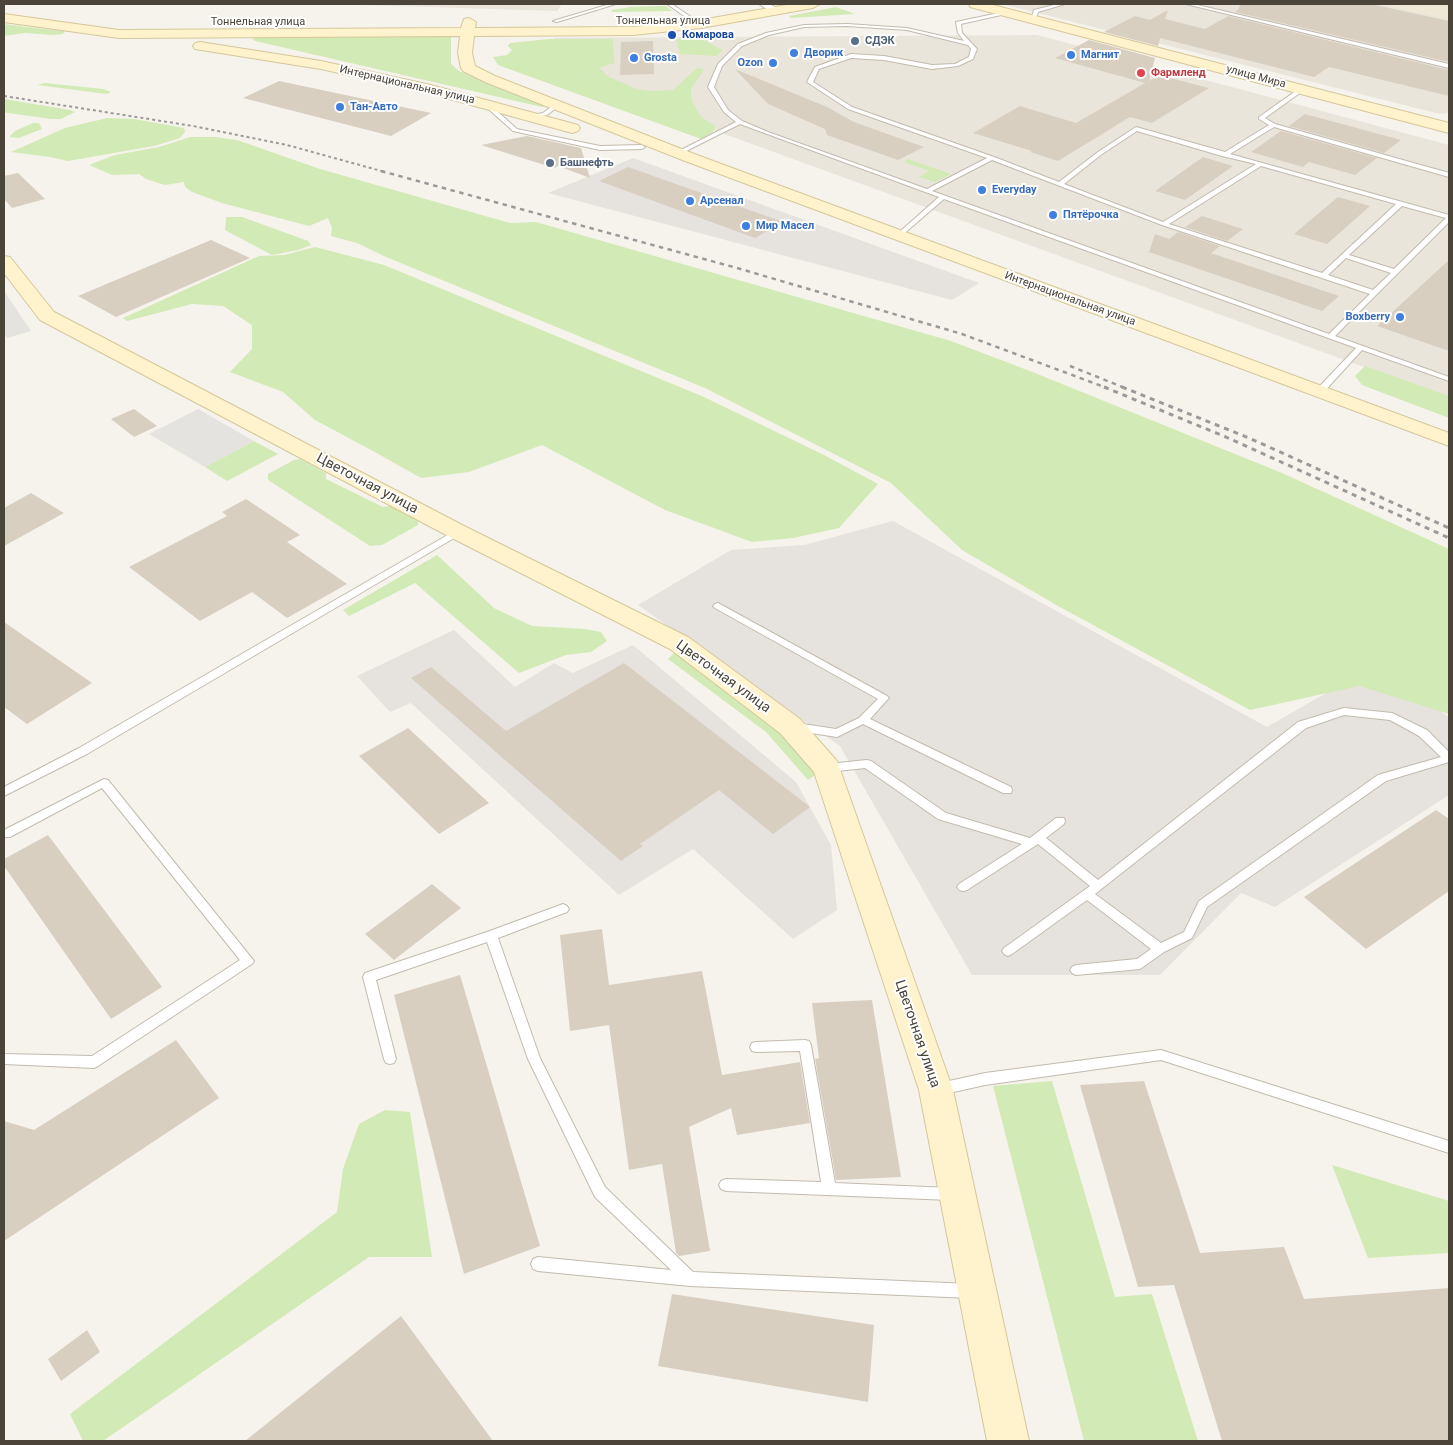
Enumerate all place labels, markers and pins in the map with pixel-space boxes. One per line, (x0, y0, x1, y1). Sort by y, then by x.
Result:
place label: Комарова (682, 28, 734, 42)
marker: Комарова (666, 29, 678, 41)
place label: СДЭК (865, 34, 895, 48)
marker: СДЭК (849, 35, 861, 47)
place label: Дворик (804, 46, 843, 60)
marker: Дворик (788, 47, 800, 59)
place label: Магнит (1081, 48, 1119, 62)
marker: Магнит (1065, 49, 1077, 61)
place label: Grosta (644, 51, 677, 65)
marker: Grosta (628, 52, 640, 64)
place label: Ozon (738, 56, 763, 70)
marker: Ozon (767, 57, 779, 69)
place label: Фармленд (1151, 66, 1206, 80)
marker: Фармленд (1135, 67, 1147, 79)
place label: Тан-Авто (350, 100, 398, 114)
marker: Тан-Авто (334, 101, 346, 113)
place label: Башнефть (560, 156, 614, 170)
marker: Башнефть (544, 157, 556, 169)
place label: Everyday (992, 183, 1037, 197)
marker: Everyday (976, 184, 988, 196)
place label: Арсенал (700, 194, 743, 208)
marker: Арсенал (684, 195, 696, 207)
place label: Пятёрочка (1063, 208, 1119, 222)
marker: Пятёрочка (1047, 209, 1059, 221)
place label: Мир Масел (756, 219, 814, 233)
marker: Мир Масел (740, 220, 752, 232)
place label: Boxberry (1345, 310, 1390, 324)
marker: Boxberry (1394, 311, 1406, 323)

